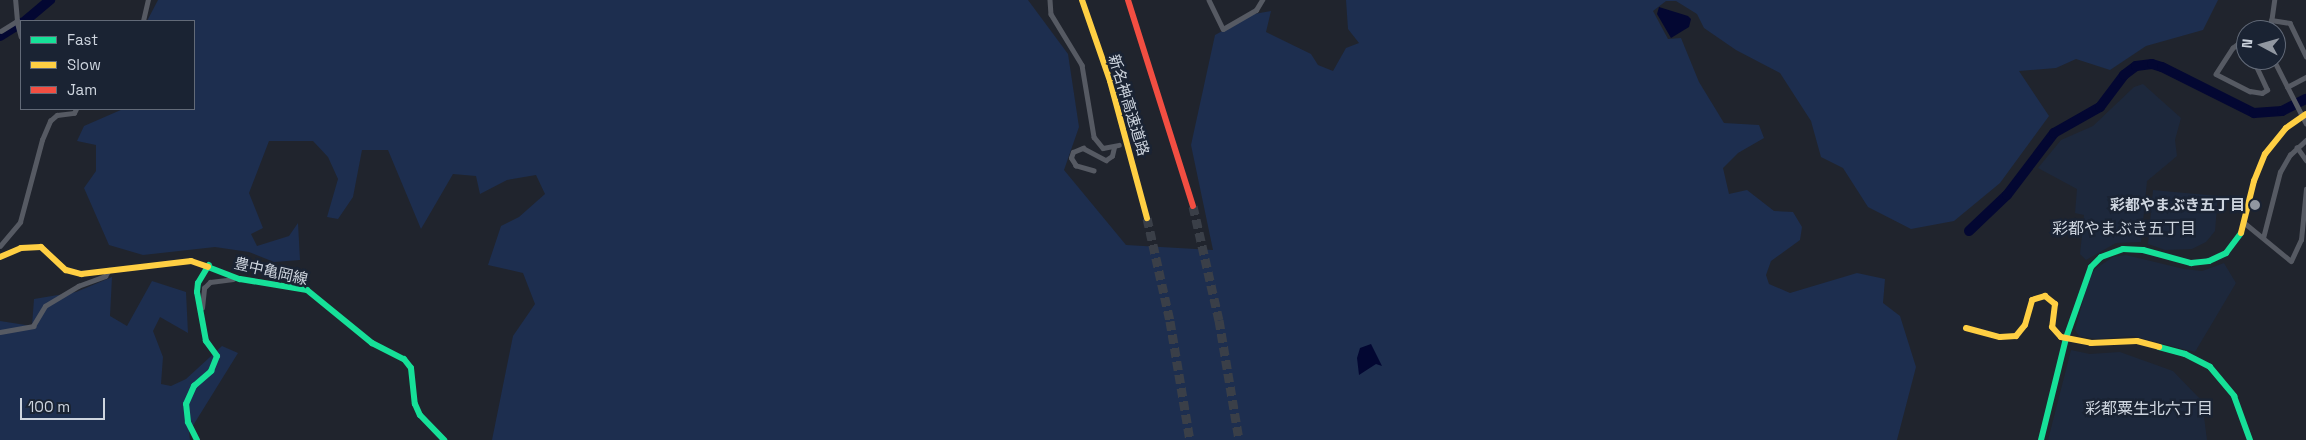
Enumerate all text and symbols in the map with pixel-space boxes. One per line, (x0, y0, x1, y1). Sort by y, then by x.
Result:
legend (20, 20, 195, 110)
north arrow (2236, 20, 2286, 70)
text: Fast (67, 30, 98, 49)
text: N (2238, 38, 2257, 49)
street label: 新名神高速道路 (1105, 52, 1153, 158)
text: Slow (67, 55, 101, 74)
text: Jam (67, 80, 97, 99)
place label: 彩都やまぶき五丁目 (2110, 196, 2245, 214)
marker: 彩都やまぶき五丁目 (2249, 199, 2261, 211)
district label: 彩都やまぶき五丁目 (2052, 219, 2196, 239)
street label: 豊中亀岡線 (232, 254, 310, 288)
scale bar (22, 388, 108, 420)
text: 100 m (28, 397, 70, 416)
district label: 彩都粟生北六丁目 (2085, 399, 2213, 419)

